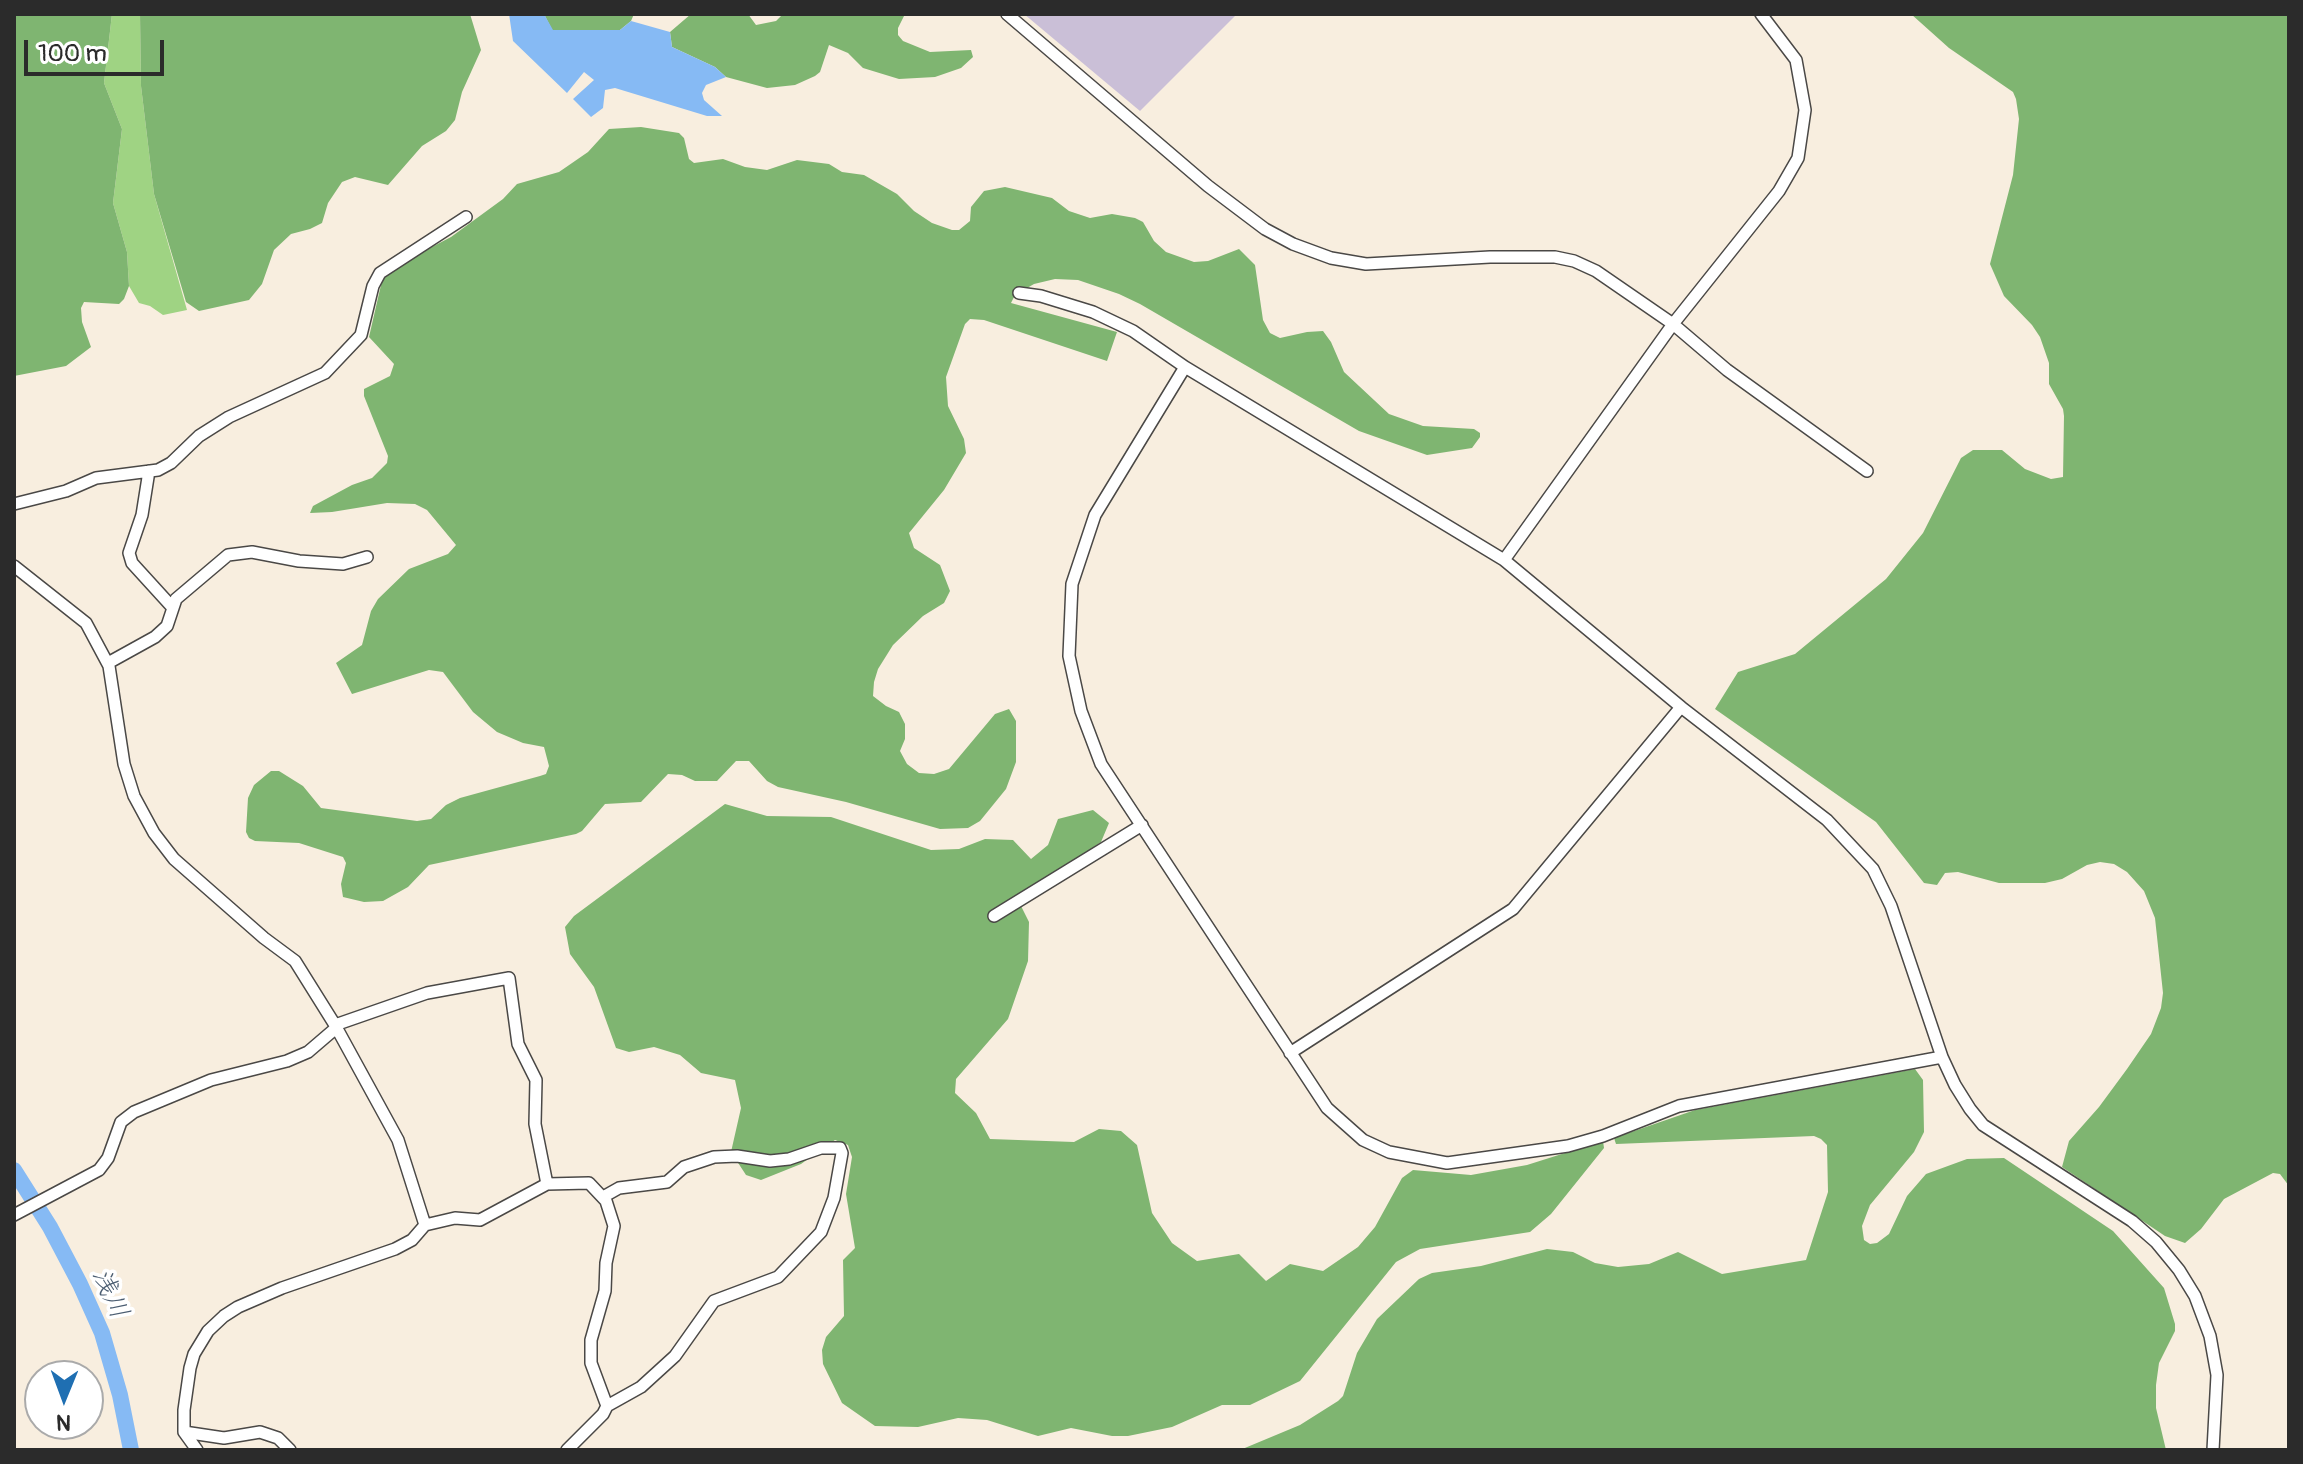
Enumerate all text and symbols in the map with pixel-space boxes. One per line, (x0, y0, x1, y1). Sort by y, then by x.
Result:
scale bar (28, 24, 168, 74)
text: 100 m (38, 39, 107, 68)
water label: 浅川 (84, 1264, 134, 1324)
north arrow (24, 1360, 104, 1440)
text: N (56, 1408, 71, 1436)

